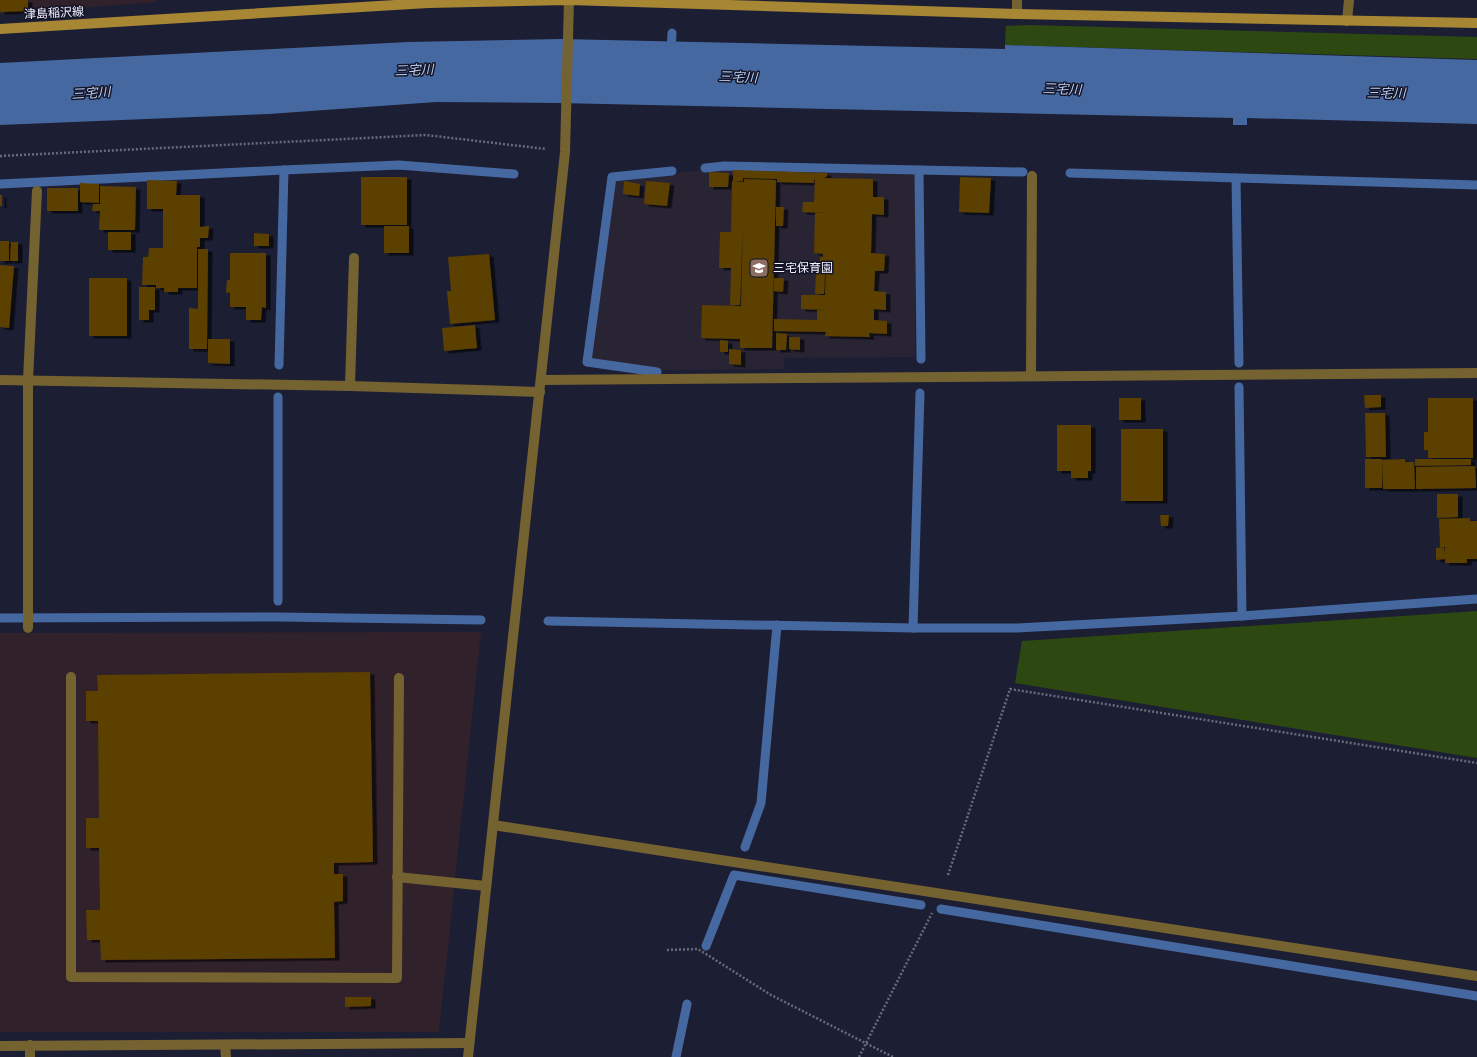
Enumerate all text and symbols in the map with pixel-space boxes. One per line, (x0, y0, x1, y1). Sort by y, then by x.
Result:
street label: 津島稲沢線 (24, 4, 84, 22)
water label: 三宅川 (394, 62, 436, 78)
water label: 三宅川 (718, 69, 760, 85)
water label: 三宅川 (1042, 81, 1084, 97)
water label: 三宅川 (71, 84, 113, 102)
water label: 三宅川 (1366, 85, 1408, 101)
school or university icon: 三宅保育園 (748, 257, 770, 279)
place label: 三宅保育園 (773, 261, 833, 275)

